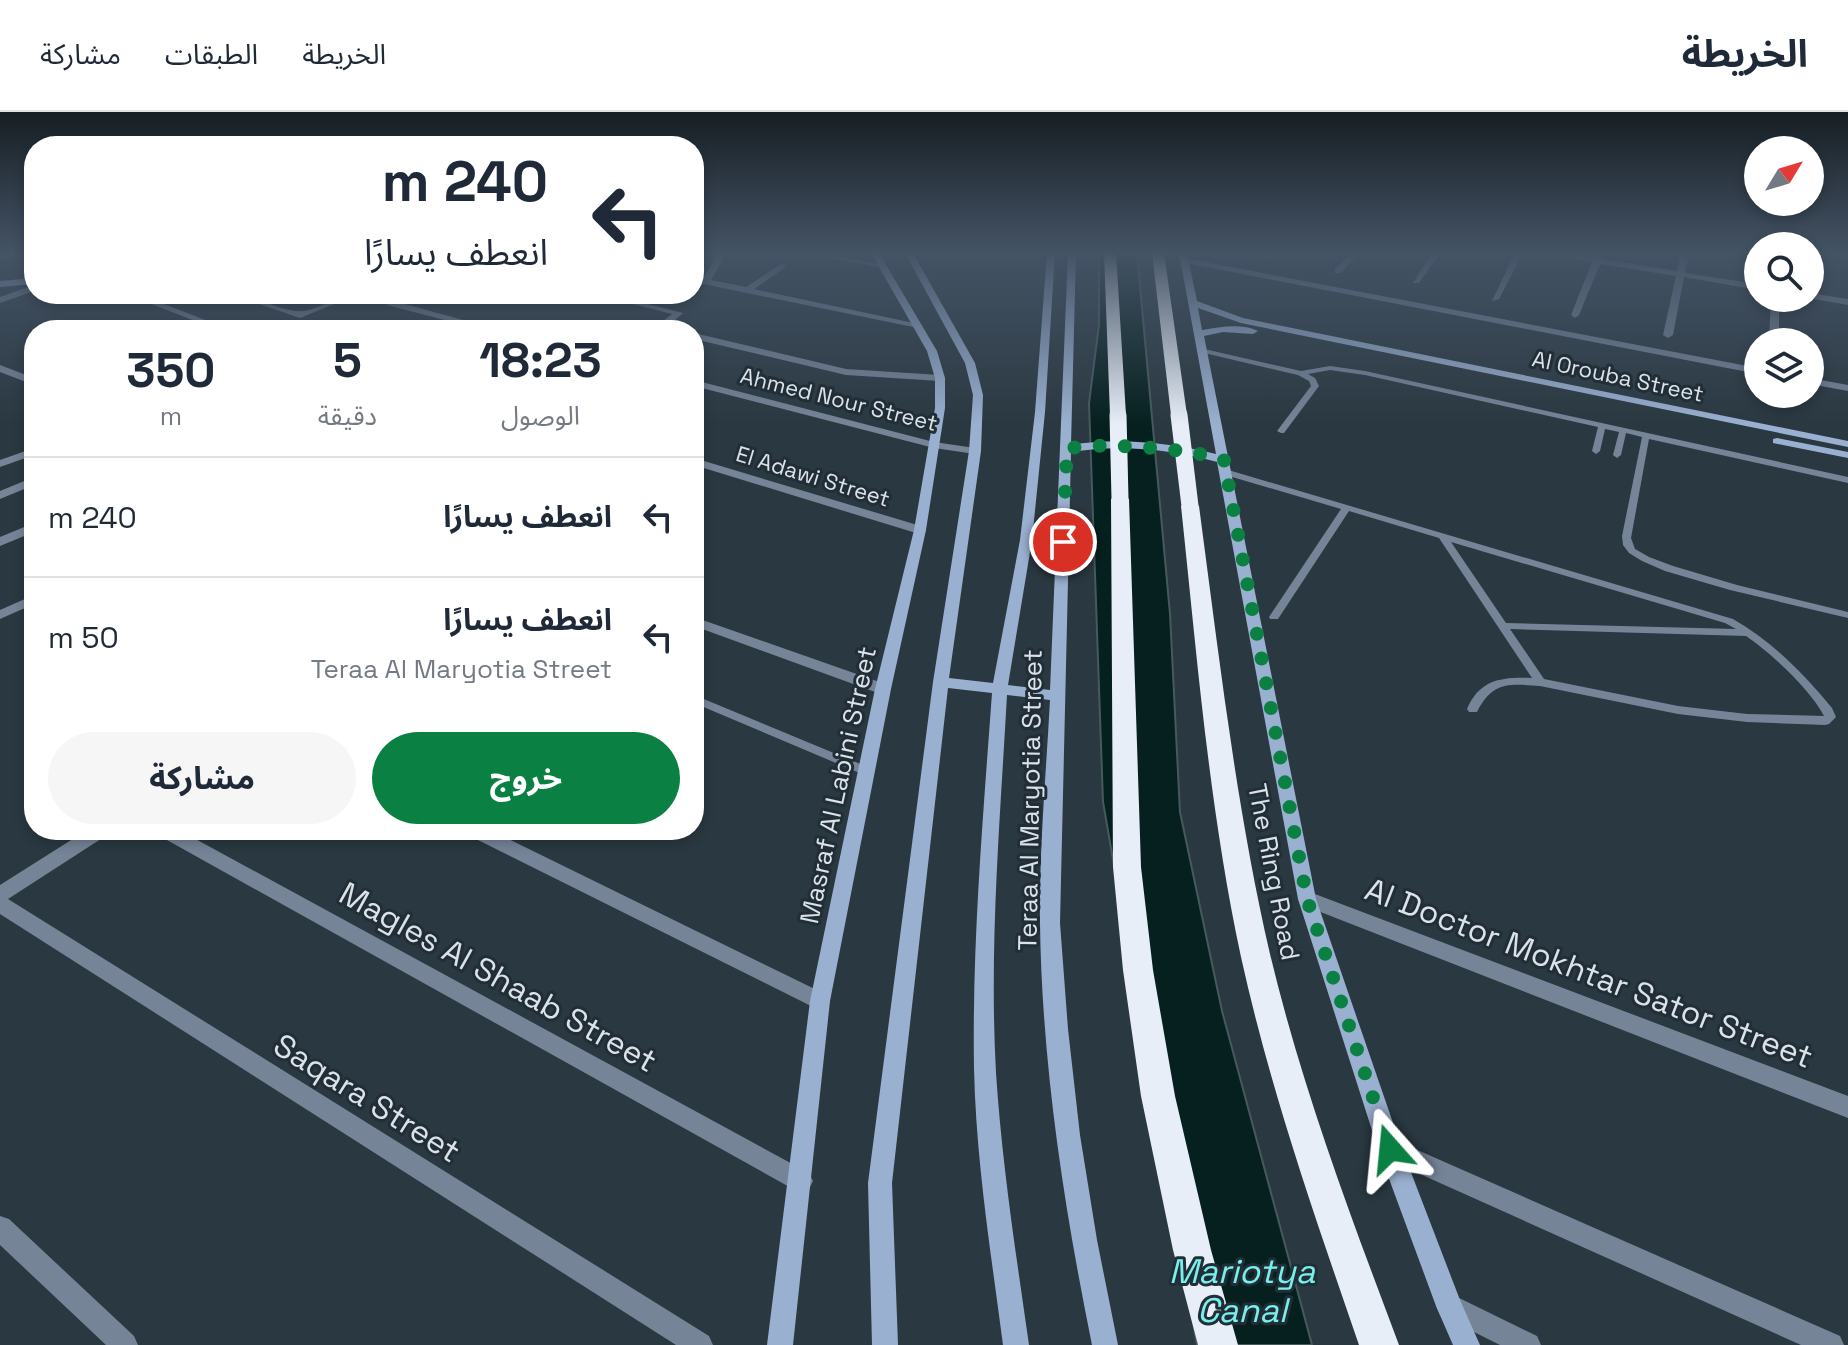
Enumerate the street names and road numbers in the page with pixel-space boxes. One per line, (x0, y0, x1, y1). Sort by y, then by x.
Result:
street label: Al Orouba Street (1530, 344, 1706, 408)
street label: Ahmed Nour Street (738, 361, 940, 437)
street label: El Adawi Street (733, 439, 893, 513)
street label: Masraf Al Labini Street (792, 643, 884, 927)
street label: Teraa Al Maryotia Street (1010, 649, 1050, 951)
street label: The Ring Road (1240, 781, 1308, 963)
street label: Al Doctor Mokhtar Sator Street (1360, 869, 1818, 1077)
street label: Magles Al Shaab Street (332, 873, 664, 1081)
street label: Saqara Street (266, 1025, 468, 1171)

